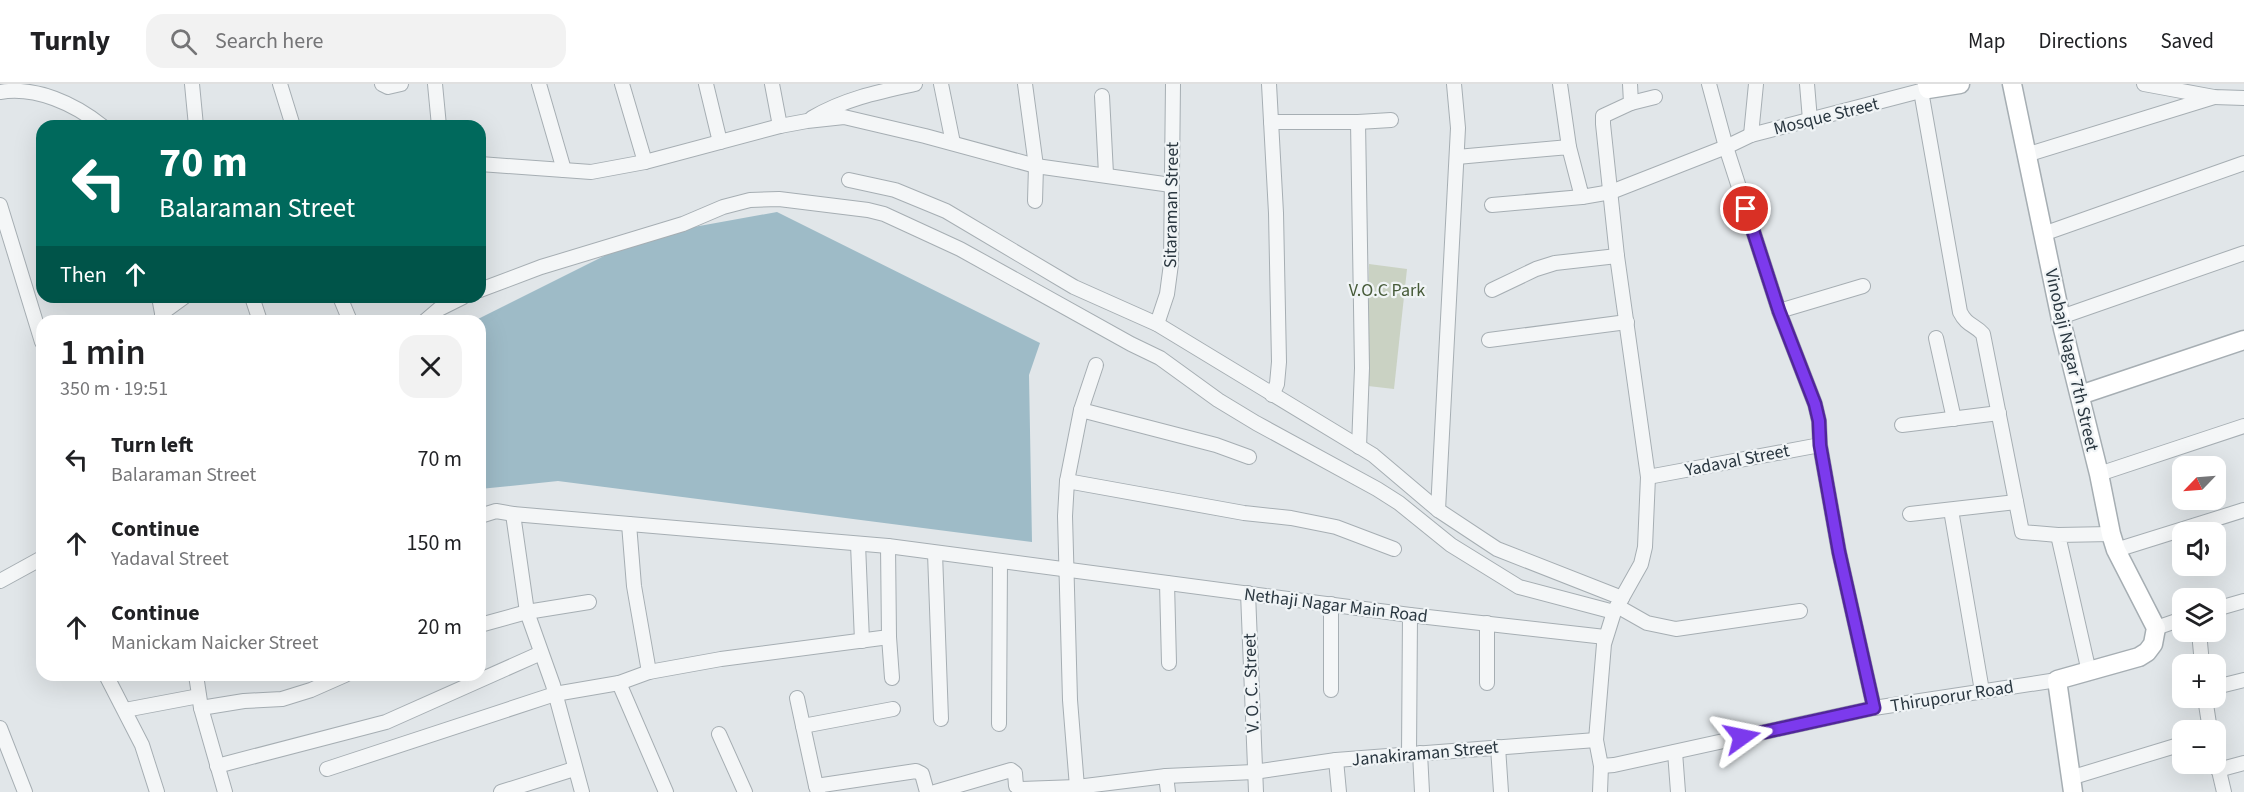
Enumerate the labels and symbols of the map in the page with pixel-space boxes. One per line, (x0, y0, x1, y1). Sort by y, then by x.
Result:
street label: Mosque Street (1771, 91, 1881, 142)
street label: Sitaraman Street (1158, 142, 1185, 268)
pin (1720, 183, 1771, 234)
street label: Vinobaji Nagar 7th Street (2038, 266, 2105, 454)
park label: V.O.C Park (1349, 278, 1425, 303)
street label: Yadaval Street (1682, 438, 1791, 483)
north arrow (2172, 456, 2226, 510)
street label: Nethaji Nagar Main Road (1243, 582, 1429, 629)
street label: V. O. C. Street (1237, 633, 1266, 733)
street label: Thiruporur Road (1889, 674, 2015, 719)
position arrow (1710, 705, 1774, 769)
street label: Janakiraman Street (1351, 735, 1500, 772)

